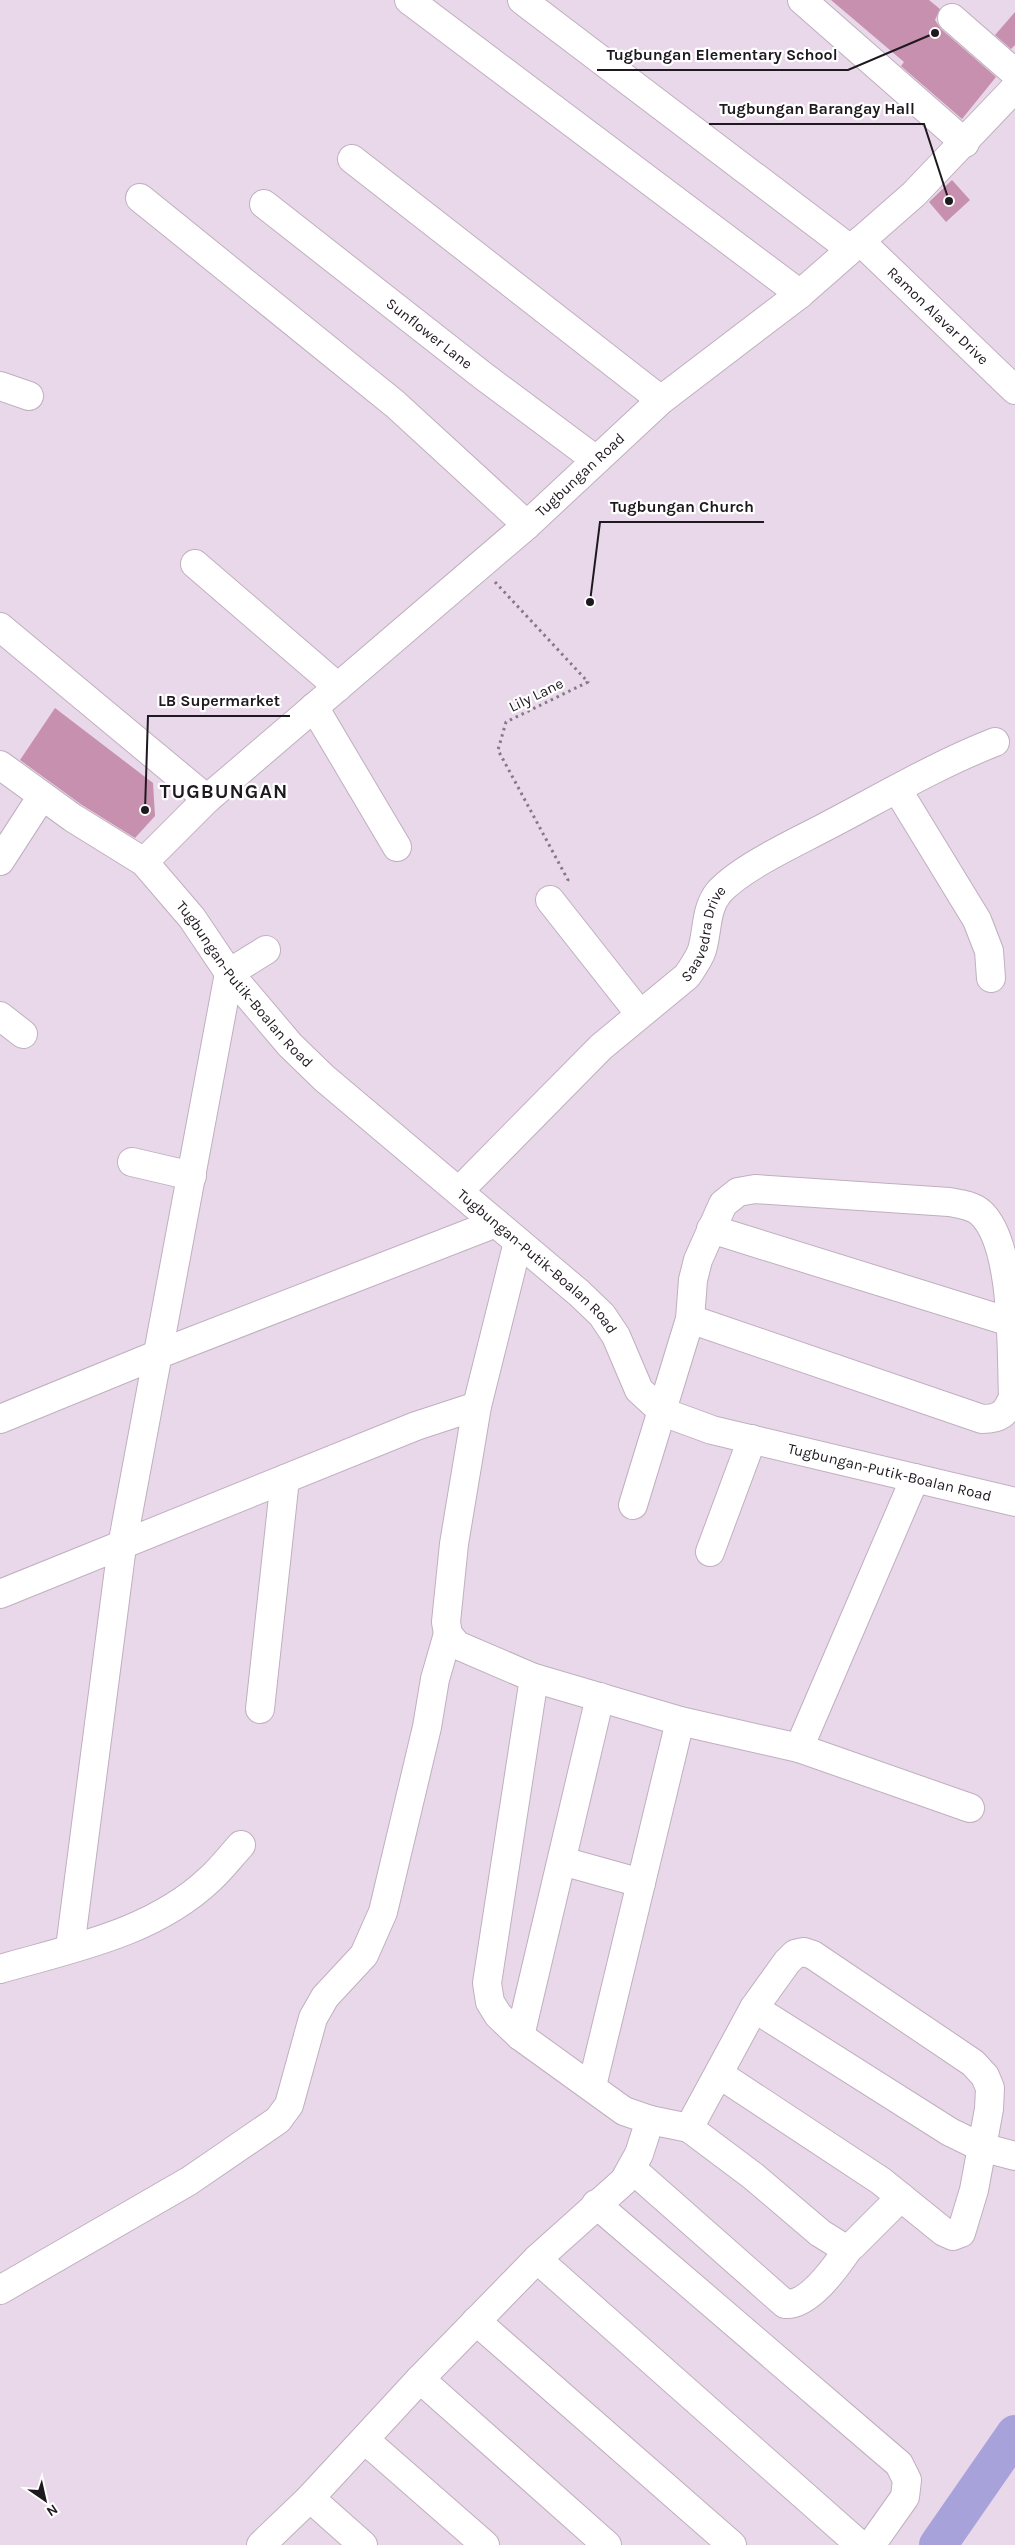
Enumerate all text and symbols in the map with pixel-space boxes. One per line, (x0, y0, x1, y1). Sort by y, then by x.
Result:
callout: Tugbungan Elementary School (597, 39, 848, 70)
text: Tugbungan Elementary School (606, 45, 838, 64)
callout: Tugbungan Barangay Hall (709, 93, 924, 124)
text: Tugbungan Barangay Hall (719, 99, 915, 118)
street label: Ramon Alavar Drive (884, 263, 992, 369)
street label: Sunflower Lane (383, 294, 476, 373)
street label: Tugbungan Road (532, 429, 628, 521)
callout: Tugbungan Church (600, 491, 764, 522)
text: Tugbungan Church (610, 497, 754, 516)
street label: Lily Lane (506, 674, 566, 716)
callout: LB Supermarket (148, 685, 290, 716)
text: LB Supermarket (158, 691, 280, 710)
district label: TUGBUNGAN (160, 780, 288, 803)
street label: Saavedra Drive (678, 881, 730, 986)
street label: Tugbungan-Putik-Boalan Road (172, 897, 317, 1071)
street label: Tugbungan-Putik-Boalan Road (454, 1185, 621, 1337)
street label: Tugbungan-Putik-Boalan Road (786, 1439, 993, 1505)
north arrow (20, 2475, 70, 2525)
text: N (43, 2501, 61, 2520)

